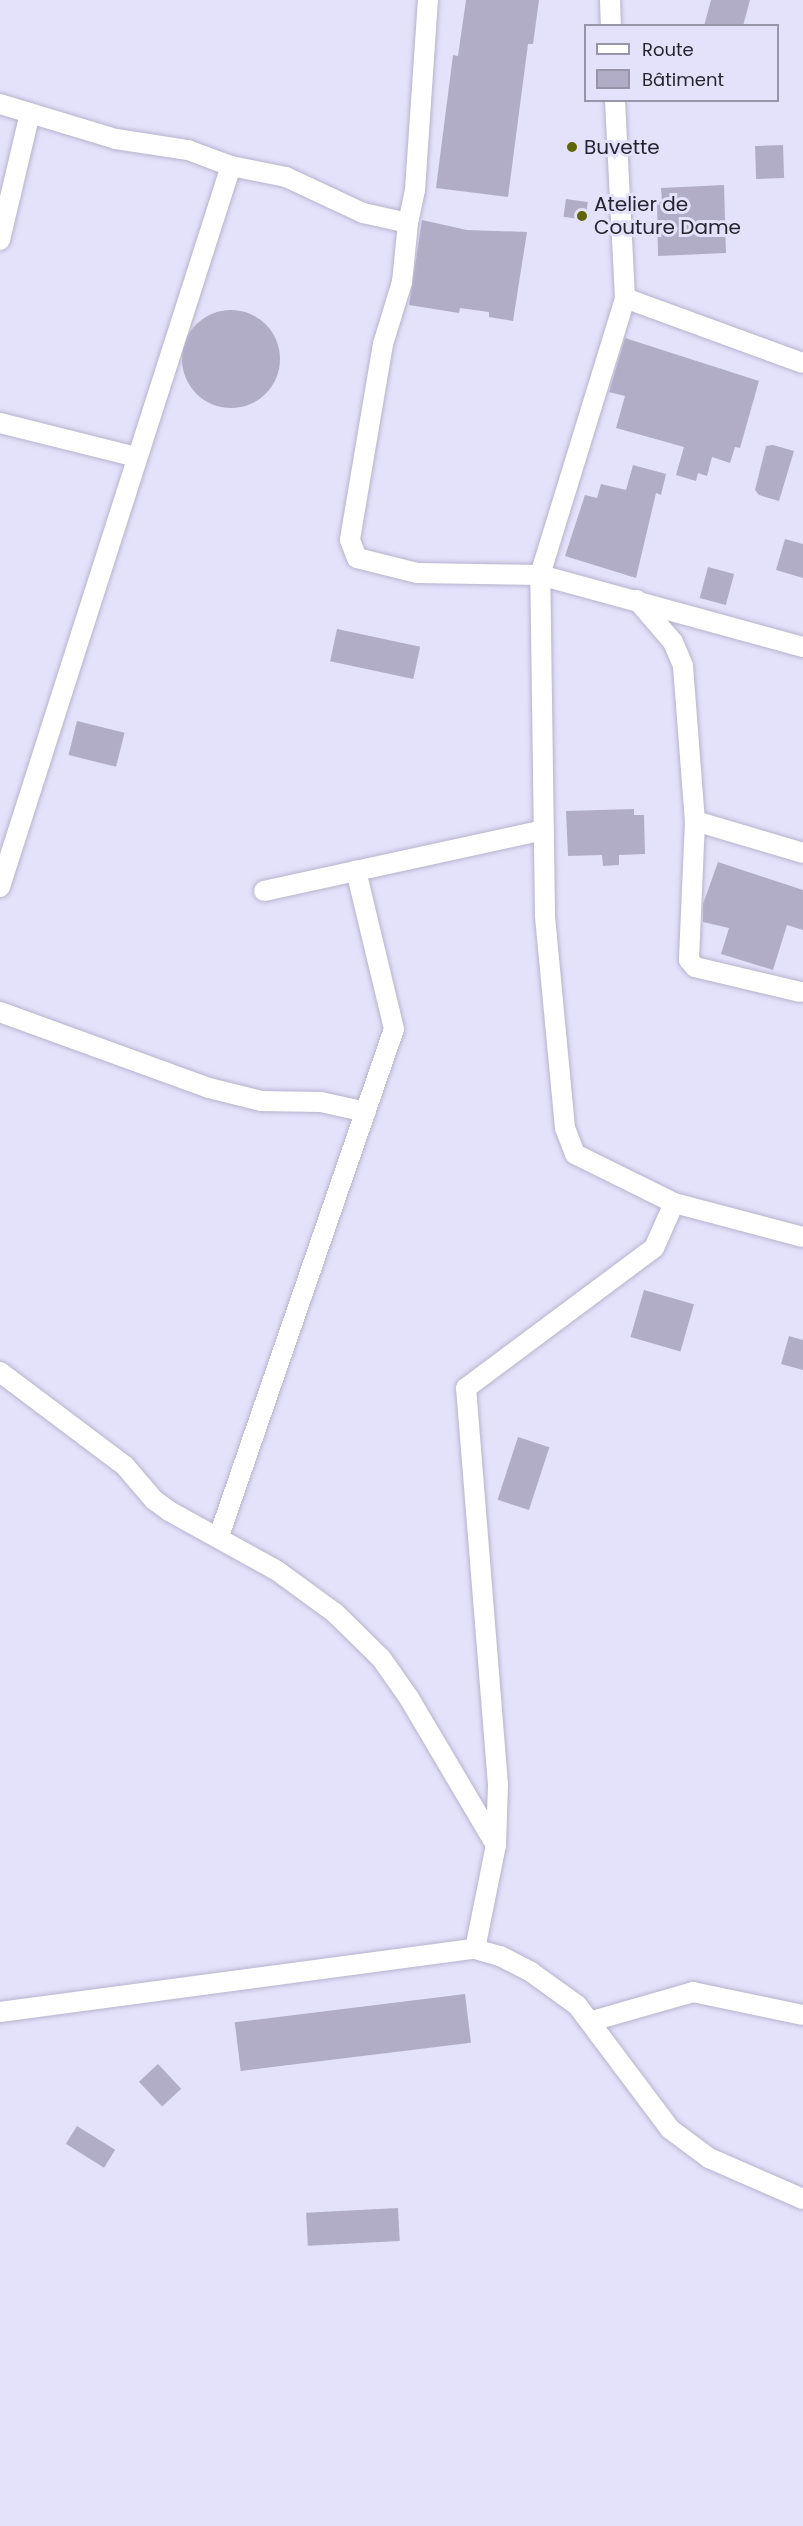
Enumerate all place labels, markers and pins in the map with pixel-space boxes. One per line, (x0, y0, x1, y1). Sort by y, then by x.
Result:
place label: Buvette (584, 135, 660, 159)
marker: Buvette (565, 140, 579, 154)
place label: Atelier de Couture Dame (594, 192, 741, 239)
marker: Atelier de Couture Dame (575, 209, 589, 223)

